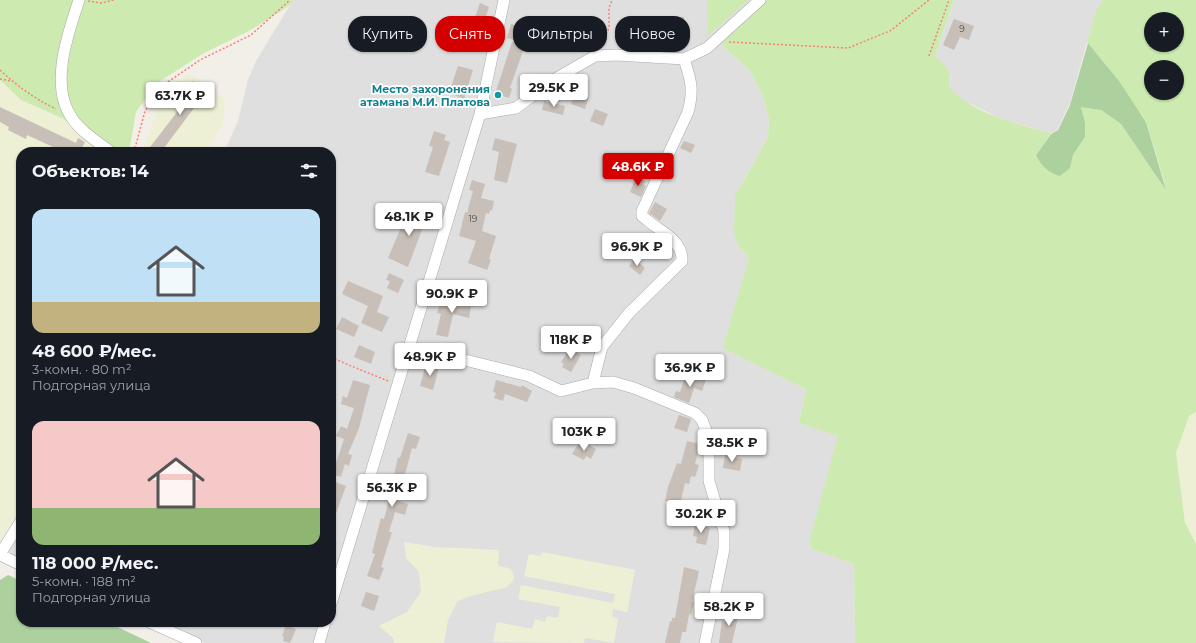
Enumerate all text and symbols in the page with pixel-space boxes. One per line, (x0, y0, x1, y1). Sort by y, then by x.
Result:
map controls (1144, 12, 1184, 100)
button: + (1144, 12, 1184, 52)
chip: Купить (348, 16, 427, 52)
chip: Снять (435, 16, 505, 52)
chip: Фильтры (513, 16, 607, 52)
chip: Новое (615, 16, 690, 52)
house number: 9 (959, 23, 965, 34)
button: − (1144, 60, 1184, 100)
pin: 29.5K ₽ (517, 74, 591, 108)
text: 29.5K ₽ (529, 79, 579, 95)
pin: 63.7K ₽ (143, 82, 217, 116)
place label: Место захоронения атамана М.И. Платова (360, 82, 490, 109)
text: 63.7K ₽ (155, 87, 205, 103)
marker: Место захоронения атамана М.И. Платова (493, 90, 503, 100)
pin: 48.6K ₽ (601, 153, 675, 187)
text: 48.6K ₽ (612, 158, 664, 174)
icon: filters (298, 160, 320, 182)
text: Объектов: 14 (32, 161, 149, 181)
pin: 48.1K ₽ (372, 203, 446, 237)
text: 48.1K ₽ (384, 208, 434, 224)
house number: 19 (469, 213, 478, 224)
pin: 96.9K ₽ (600, 233, 674, 267)
icon: home (140, 235, 212, 307)
text: 96.9K ₽ (611, 238, 663, 254)
pin: 90.9K ₽ (415, 280, 489, 314)
text: 90.9K ₽ (426, 285, 478, 301)
pin: 118K ₽ (538, 326, 604, 360)
text: 118K ₽ (550, 331, 592, 347)
text: 48 600 ₽/мес. (32, 341, 156, 361)
pin: 48.9K ₽ (393, 343, 467, 377)
text: 48.9K ₽ (404, 348, 456, 364)
pin: 36.9K ₽ (653, 354, 727, 388)
text: 36.9K ₽ (664, 359, 716, 375)
text: 3-комн. · 80 m² (32, 361, 131, 377)
text: Подгорная улица (32, 377, 151, 393)
pin: 103K ₽ (551, 418, 617, 452)
text: 103K ₽ (562, 423, 606, 439)
pin: 38.5K ₽ (695, 429, 769, 463)
text: 38.5K ₽ (707, 434, 757, 450)
icon: home (140, 447, 212, 519)
pin: 56.3K ₽ (355, 474, 429, 508)
text: 56.3K ₽ (367, 479, 417, 495)
pin: 30.2K ₽ (664, 500, 738, 534)
text: 30.2K ₽ (676, 505, 726, 521)
text: 118 000 ₽/мес. (32, 553, 158, 573)
text: 5-комн. · 188 m² (32, 573, 136, 589)
text: Подгорная улица (32, 589, 151, 605)
pin: 58.2K ₽ (692, 593, 766, 627)
text: 58.2K ₽ (703, 598, 755, 614)

